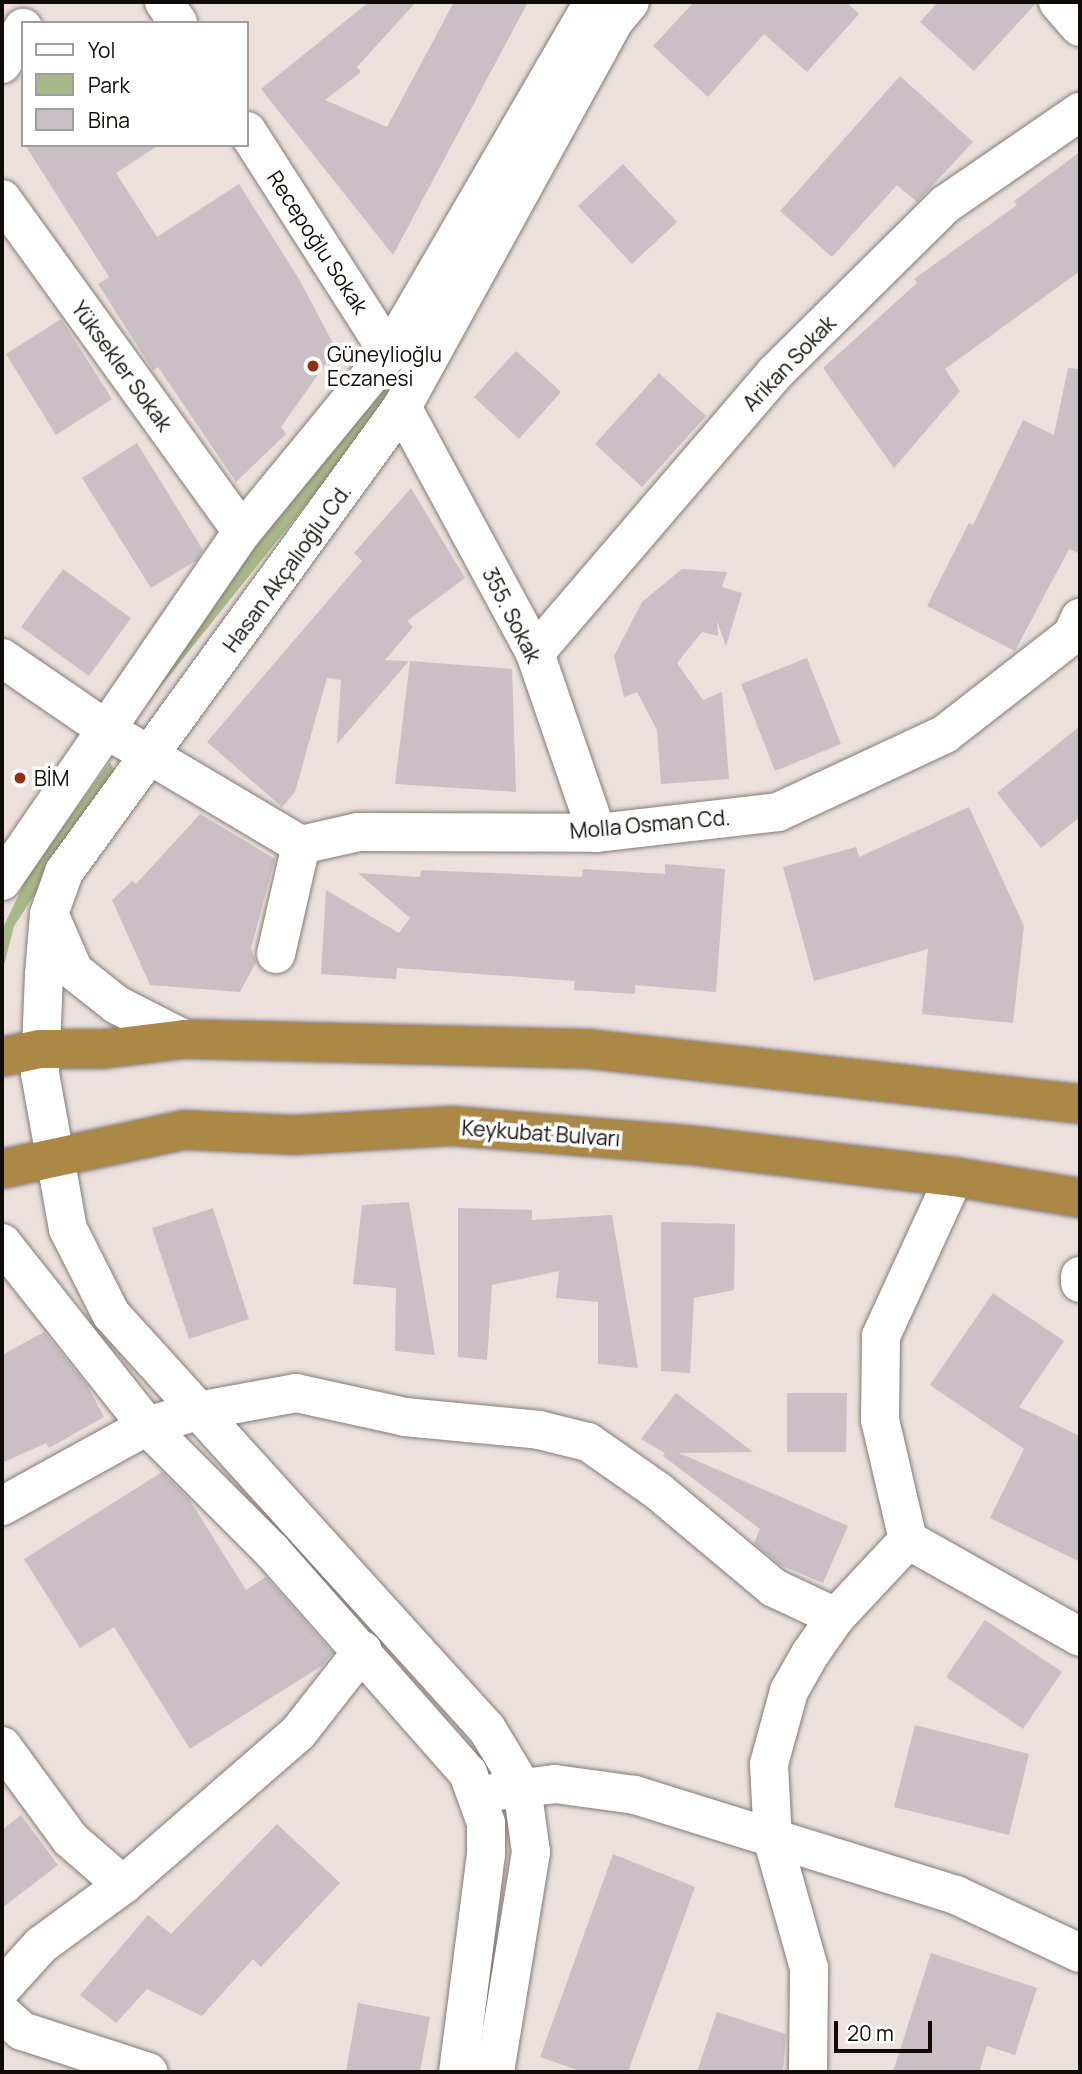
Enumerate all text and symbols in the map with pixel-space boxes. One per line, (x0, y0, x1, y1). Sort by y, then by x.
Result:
legend (21, 21, 248, 147)
text: Yol (88, 36, 115, 64)
text: Park (88, 71, 130, 99)
text: Bina (88, 106, 130, 134)
street label: Recepoğlu Sokak (262, 166, 374, 318)
street label: Yüksekler Sokak (67, 296, 177, 436)
street label: Arikan Sokak (737, 310, 841, 416)
place label: Güneylioğlu Eczanesi (327, 341, 442, 391)
marker: Güneylioğlu Eczanesi (305, 358, 321, 374)
street label: Hasan Akçalıoğlu Cd. (218, 479, 356, 657)
street label: 355. Sokak (477, 563, 547, 667)
place label: BİM (34, 765, 69, 791)
marker: BİM (12, 770, 28, 786)
street label: Molla Osman Cd. (569, 804, 731, 844)
street label: Keykubat Bulvarı (461, 1115, 621, 1151)
scale bar (837, 2008, 935, 2052)
text: 20 m (847, 2019, 894, 2047)

